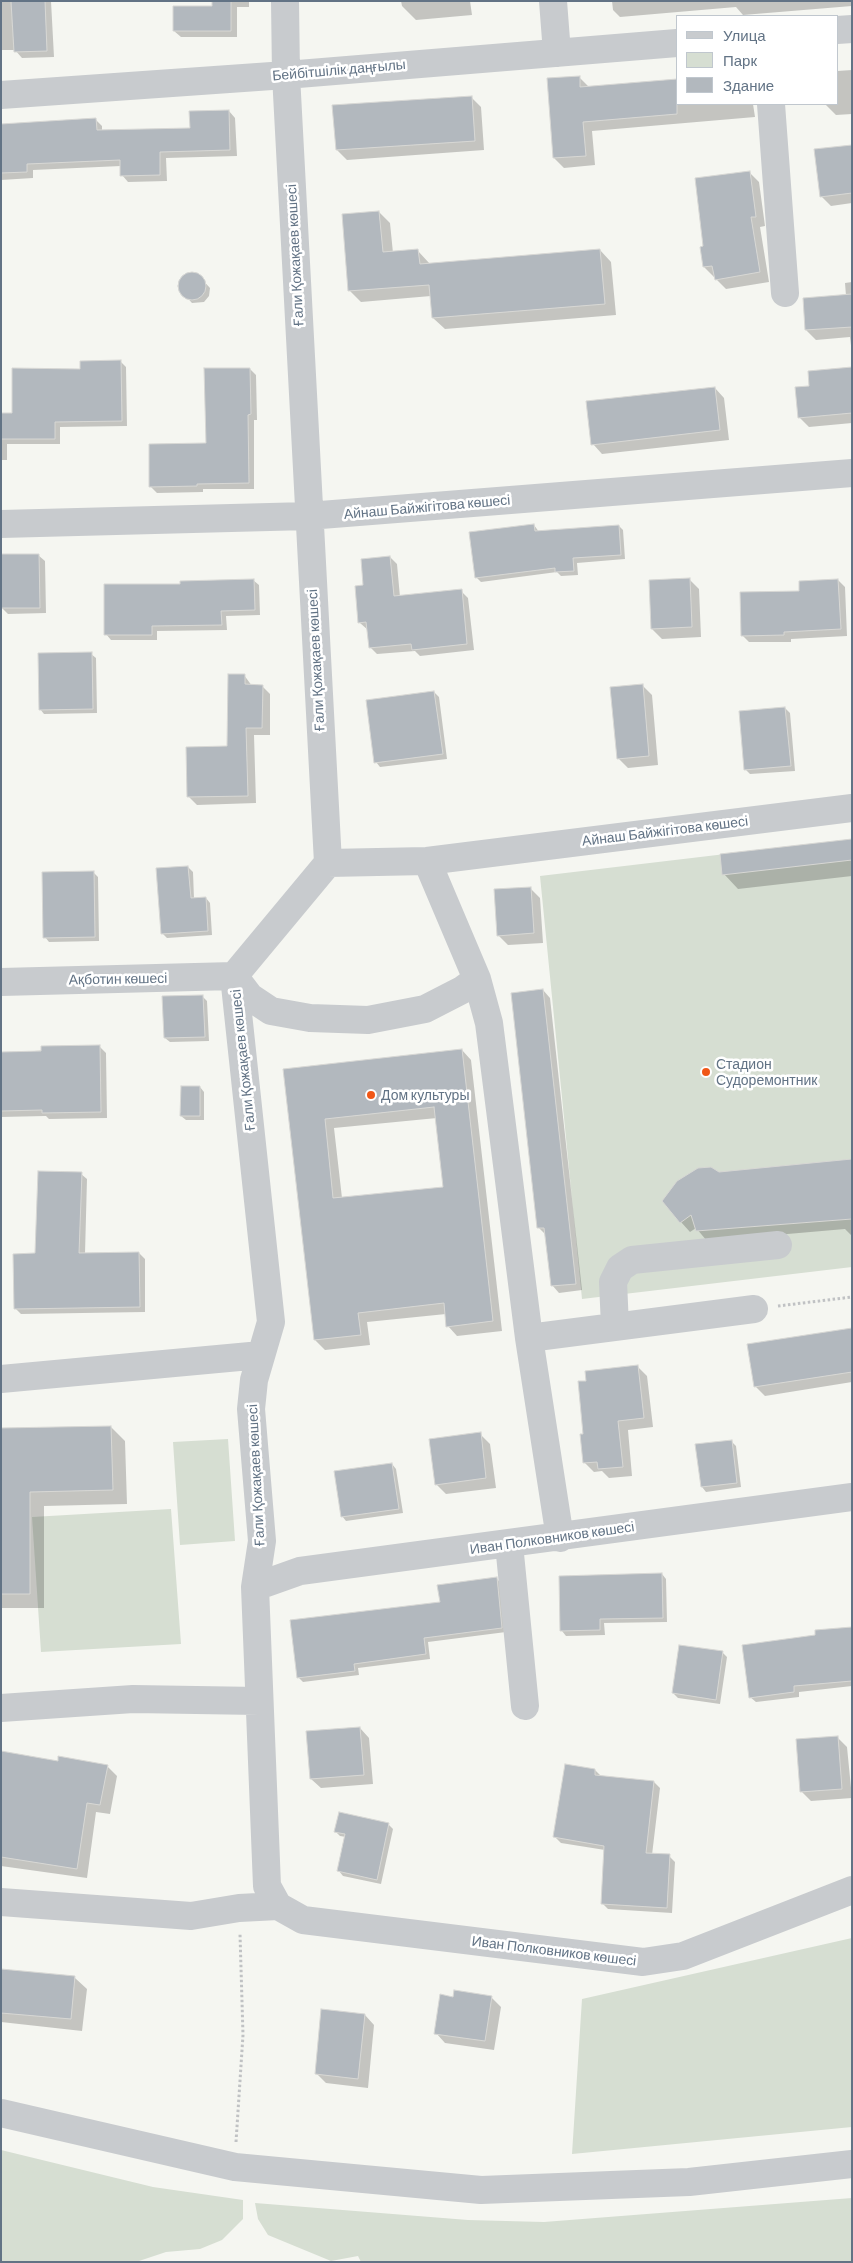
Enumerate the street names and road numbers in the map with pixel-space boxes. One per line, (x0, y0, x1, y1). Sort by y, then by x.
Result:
street label: Бейбітшілік даңғылы (272, 56, 406, 84)
street label: Ғали Қожақаев көшесі (283, 184, 307, 326)
street label: Айнаш Байжігітова көшесі (343, 491, 511, 523)
street label: Ғали Қожақаев көшесі (304, 589, 328, 731)
street label: Айнаш Байжігітова көшесі (581, 812, 749, 850)
street label: Ақботин көшесі (68, 970, 168, 988)
street label: Ғали Қожақаев көшесі (227, 988, 259, 1132)
street label: Ғали Қожақаев көшесі (244, 1404, 268, 1546)
street label: Иван Полковников көшесі (469, 1518, 635, 1558)
street label: Иван Полковников көшесі (471, 1933, 637, 1969)

